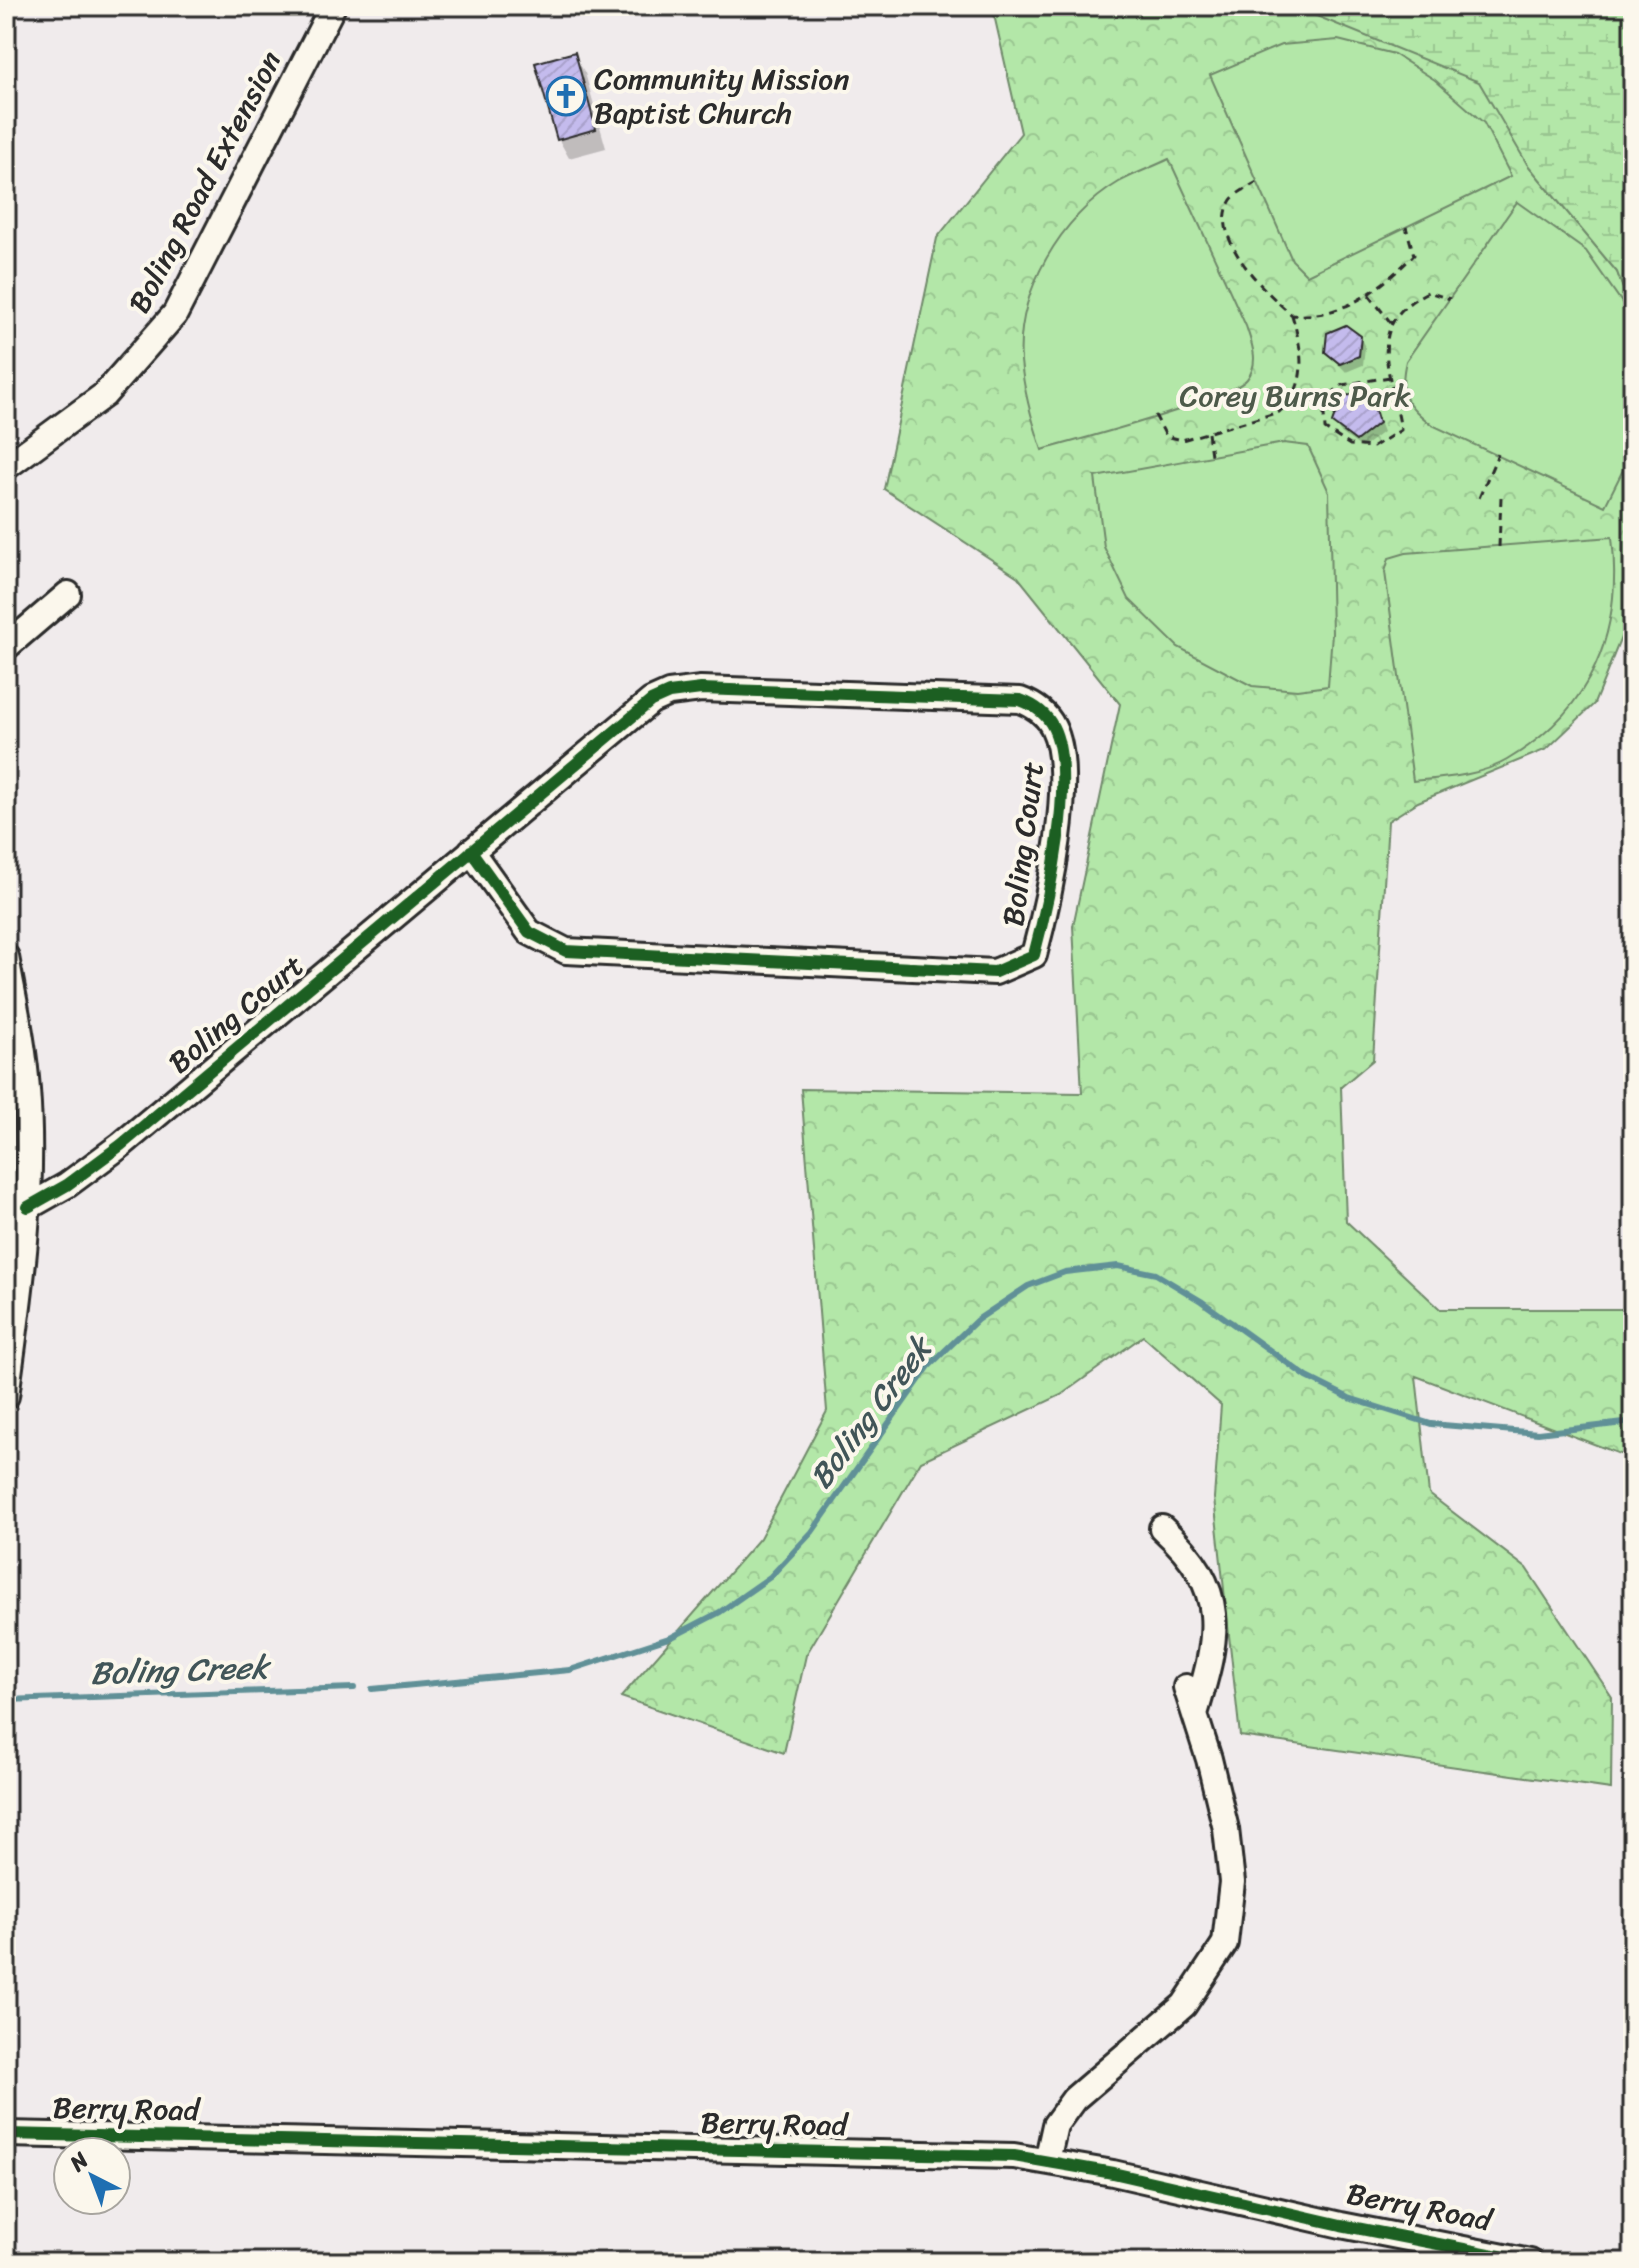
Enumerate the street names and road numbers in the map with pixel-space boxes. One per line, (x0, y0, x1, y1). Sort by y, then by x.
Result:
street label: Boling Road Extension (113, 41, 297, 323)
street label: Boling Court (986, 759, 1060, 929)
street label: Boling Court (155, 940, 317, 1088)
street label: Berry Road (52, 2081, 202, 2137)
street label: Berry Road (700, 2096, 850, 2152)
street label: Berry Road (1342, 2167, 1498, 2248)

